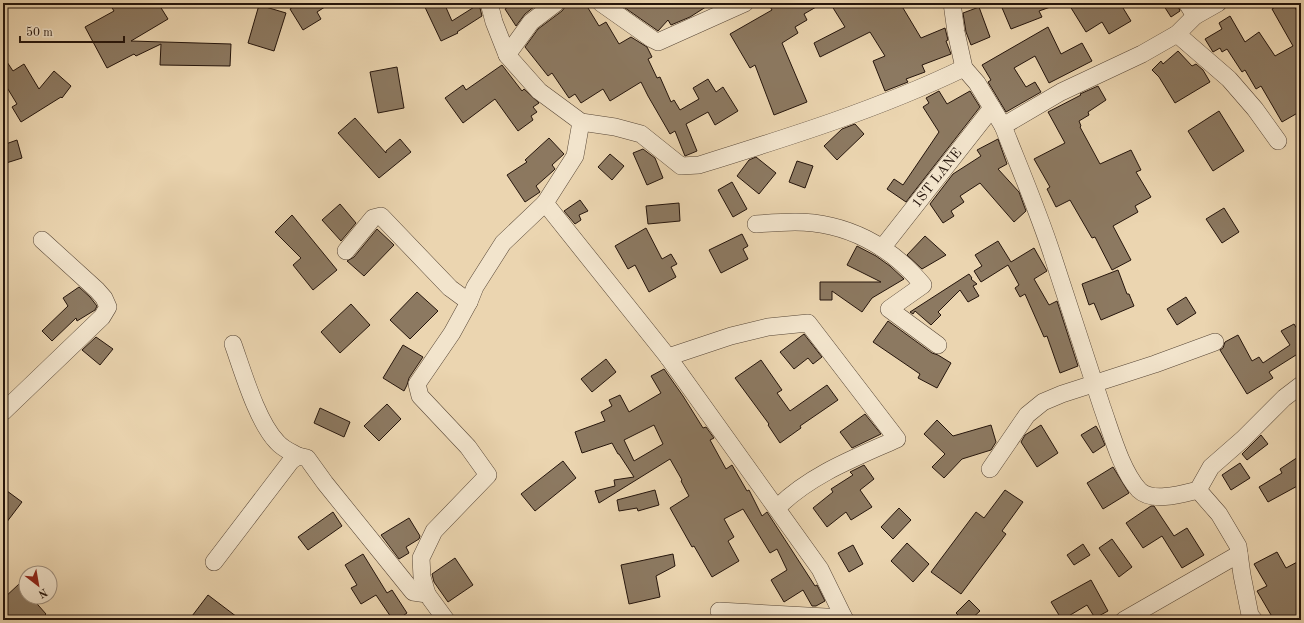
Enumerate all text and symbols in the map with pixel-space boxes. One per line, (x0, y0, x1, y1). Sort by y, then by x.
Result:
scale bar (20, 18, 124, 44)
text: 50 m (26, 26, 53, 39)
street label: 1ST LANE (909, 146, 965, 210)
north arrow (18, 565, 58, 605)
text: N (35, 585, 49, 599)

